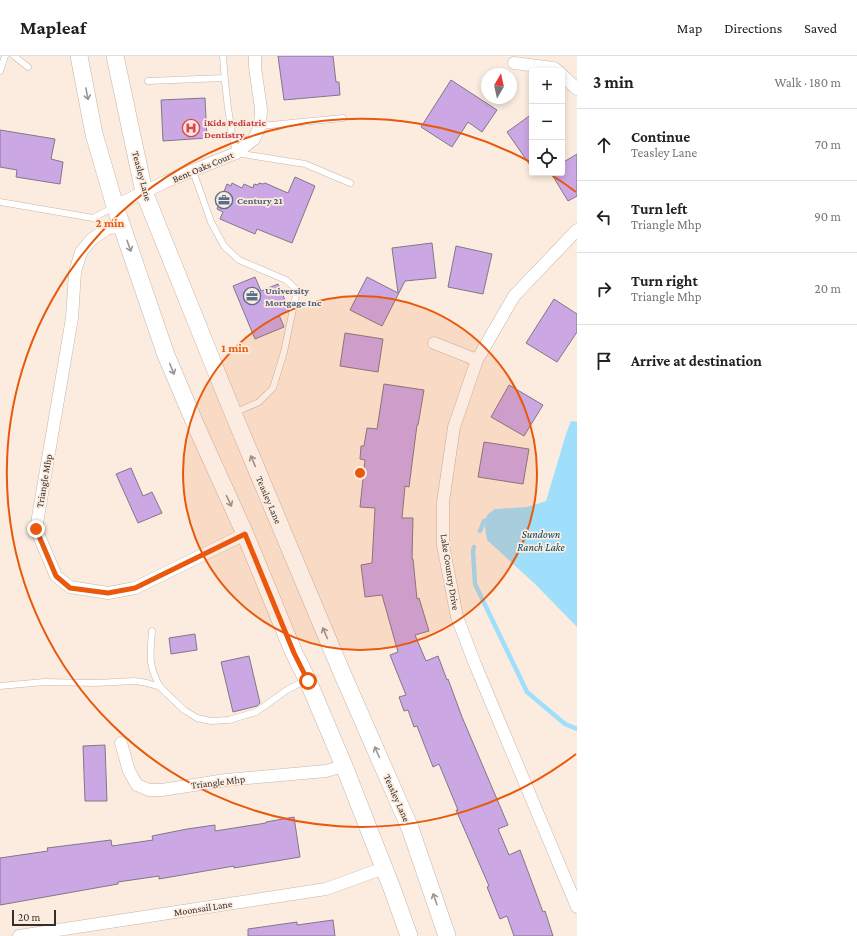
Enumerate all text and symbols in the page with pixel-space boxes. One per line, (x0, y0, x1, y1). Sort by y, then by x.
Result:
text: Mapleaf (20, 17, 86, 38)
text: Map (677, 20, 702, 36)
text: Directions (724, 20, 782, 36)
text: Saved (804, 20, 837, 36)
north arrow (481, 68, 517, 104)
map controls (529, 68, 565, 176)
button: + (529, 68, 565, 104)
text: 3 min (593, 73, 634, 92)
text: Walk · 180 m (774, 75, 841, 90)
one-way arrow (83, 87, 91, 100)
button: − (529, 104, 565, 140)
place label: iKids Pediatric Dentistry (204, 117, 266, 140)
hospital icon: iKids Pediatric Dentistry (181, 118, 201, 138)
text: Continue (631, 129, 690, 145)
icon: ahead (593, 134, 615, 156)
text: 70 m (815, 137, 841, 152)
button: locate (529, 140, 565, 176)
text: Teasley Lane (631, 145, 697, 160)
street label: Bent Oaks Court (171, 149, 236, 185)
street label: Teasley Lane (130, 150, 154, 203)
office icon: Century 21 (214, 190, 234, 210)
place label: Century 21 (237, 195, 283, 206)
text: Turn left (631, 201, 687, 217)
icon: left (593, 206, 615, 228)
text: 90 m (814, 209, 841, 224)
text: 2 min (96, 216, 125, 230)
text: Triangle Mhp (631, 217, 702, 232)
one-way arrow (125, 240, 133, 252)
text: Turn right (631, 273, 698, 289)
icon: right (593, 278, 615, 300)
text: 20 m (815, 281, 841, 296)
place label: University Mortgage Inc (265, 285, 322, 308)
office icon: University Mortgage Inc (242, 286, 262, 306)
text: Triangle Mhp (631, 289, 702, 304)
text: 1 min (221, 341, 249, 355)
icon: arrive (593, 350, 615, 372)
text: Arrive at destination (631, 353, 762, 369)
one-way arrow (169, 362, 177, 374)
street label: Triangle Mhp (34, 453, 54, 509)
one-way arrow (249, 456, 256, 468)
centre of rings (353, 466, 367, 480)
street label: Teasley Lane (254, 474, 284, 526)
one-way arrow (226, 495, 233, 507)
route end (27, 520, 45, 538)
water label: Sundown Ranch Lake (517, 528, 566, 553)
street label: Lake Country Drive (439, 533, 462, 612)
one-way arrow (321, 627, 329, 639)
route start (299, 672, 317, 690)
one-way arrow (373, 747, 380, 759)
street label: Triangle Mhp (190, 773, 246, 791)
street label: Teasley Lane (382, 773, 413, 824)
one-way arrow (430, 894, 438, 906)
street label: Moonsail Lane (173, 898, 233, 918)
scale bar (12, 908, 56, 927)
text: 20 m (18, 911, 40, 923)

